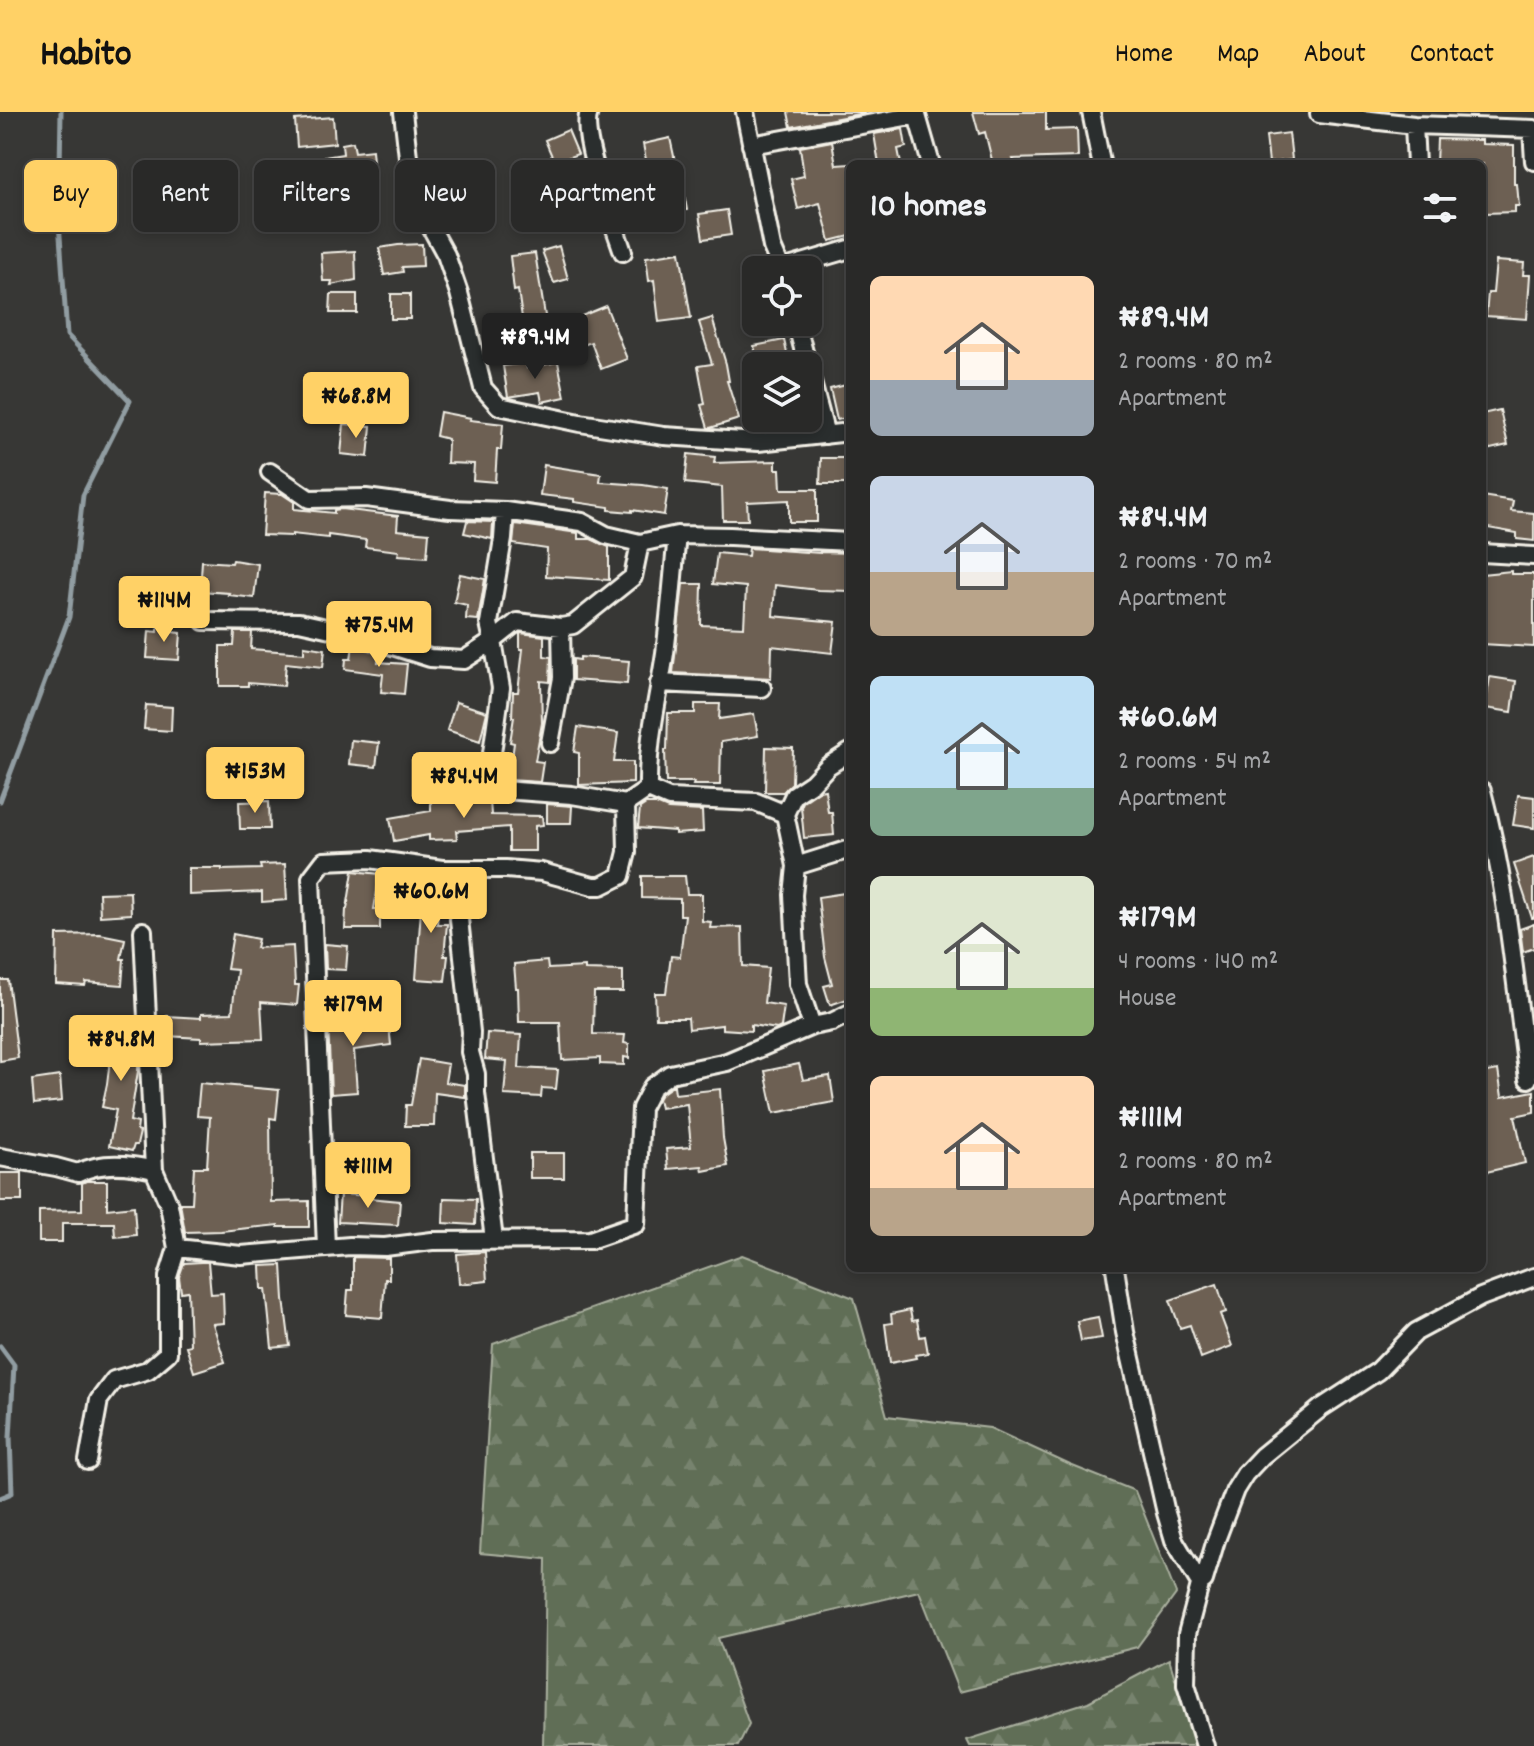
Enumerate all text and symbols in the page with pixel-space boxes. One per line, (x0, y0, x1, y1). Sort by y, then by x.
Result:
text: Habito (40, 29, 132, 84)
text: Home (1115, 36, 1173, 76)
text: Map (1217, 36, 1259, 76)
text: About (1303, 36, 1366, 76)
text: Contact (1410, 36, 1494, 76)
chip: Buy (24, 160, 117, 232)
chip: Rent (133, 160, 238, 232)
chip: Filters (254, 160, 379, 232)
chip: New (395, 160, 495, 232)
chip: Apartment (511, 160, 684, 232)
text: 10 homes (870, 184, 987, 233)
icon: filters (1418, 186, 1462, 230)
map controls (742, 256, 822, 432)
button: locate (742, 256, 822, 336)
text: ₦89.4M (1118, 295, 1209, 344)
icon: home (934, 308, 1030, 404)
pin: ₦89.4M (470, 313, 600, 381)
text: ₦89.4M (500, 320, 570, 357)
text: 2 rooms · 80 m² (1118, 344, 1273, 381)
button: layers (742, 352, 822, 432)
pin: ₦68.8M (291, 372, 421, 440)
text: ₦68.8M (321, 379, 391, 416)
text: Apartment (1118, 381, 1227, 418)
text: ₦84.4M (1118, 495, 1208, 544)
icon: home (934, 508, 1030, 604)
text: 2 rooms · 70 m² (1118, 544, 1272, 581)
pin: ₦114M (108, 576, 220, 644)
text: Apartment (1118, 581, 1227, 618)
text: ₦114M (137, 583, 191, 620)
pin: ₦75.4M (314, 601, 444, 669)
text: ₦75.4M (344, 608, 414, 645)
text: ₦60.6M (1118, 695, 1218, 744)
icon: home (934, 708, 1030, 804)
text: 2 rooms · 54 m² (1118, 744, 1271, 781)
pin: ₦153M (199, 747, 311, 815)
pin: ₦84.4M (399, 752, 529, 820)
text: ₦153M (224, 754, 286, 791)
text: ₦84.4M (430, 759, 498, 796)
text: Apartment (1118, 781, 1227, 818)
pin: ₦60.6M (366, 867, 496, 935)
text: ₦60.6M (393, 874, 469, 911)
text: ₦179M (1118, 895, 1196, 944)
icon: home (934, 908, 1030, 1004)
text: 4 rooms · 140 m² (1118, 944, 1278, 981)
pin: ₦179M (297, 980, 409, 1048)
text: House (1118, 981, 1176, 1018)
text: ₦179M (323, 987, 383, 1024)
pin: ₦84.8M (56, 1015, 186, 1083)
text: ₦84.8M (87, 1022, 155, 1059)
text: ₦111M (1118, 1095, 1183, 1144)
icon: home (934, 1108, 1030, 1204)
pin: ₦111M (312, 1142, 424, 1210)
text: 2 rooms · 80 m² (1118, 1144, 1273, 1181)
text: ₦111M (343, 1149, 393, 1186)
text: Apartment (1118, 1181, 1227, 1218)

